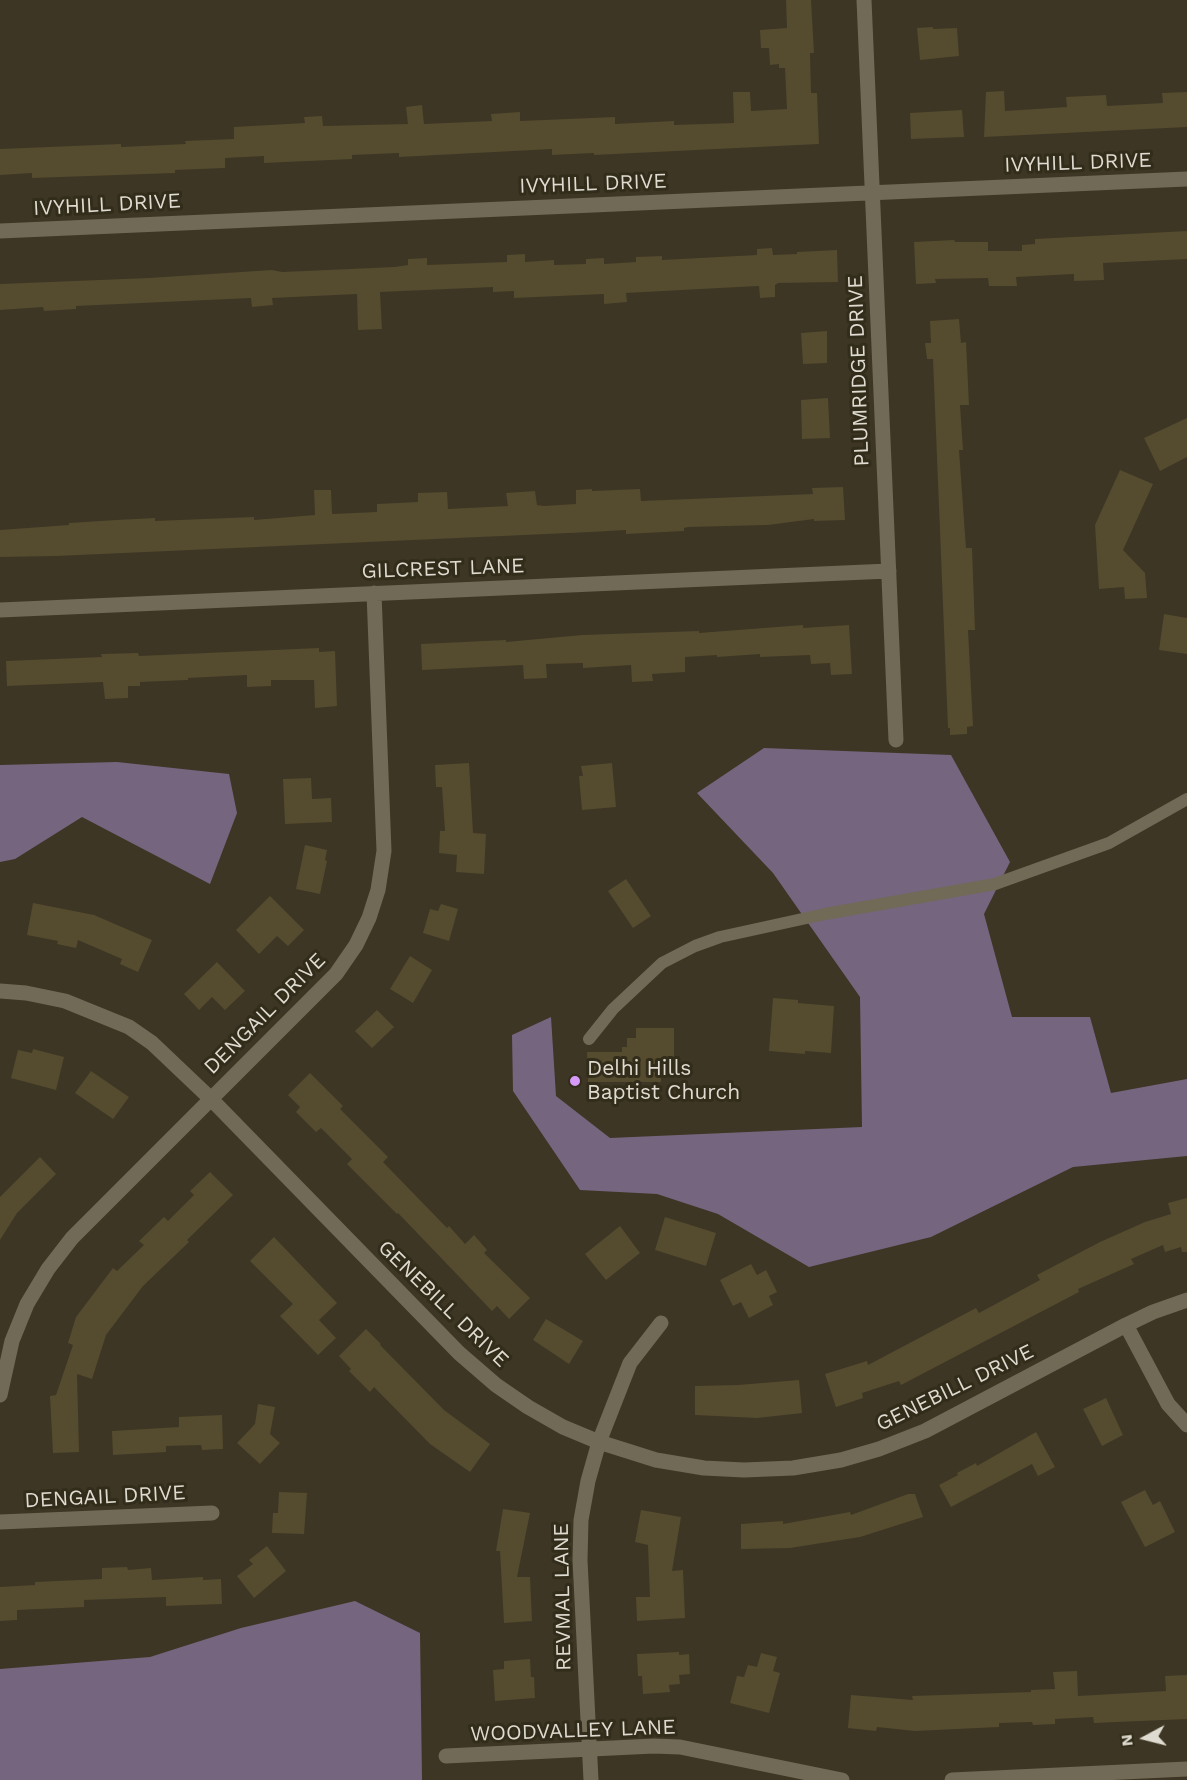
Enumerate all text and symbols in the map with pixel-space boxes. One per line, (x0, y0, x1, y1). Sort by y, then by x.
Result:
street label: IVYHILL DRIVE (1004, 148, 1152, 178)
street label: IVYHILL DRIVE (519, 169, 667, 199)
street label: IVYHILL DRIVE (33, 189, 181, 221)
street label: PLUMRIDGE DRIVE (843, 275, 875, 467)
street label: GILCREST LANE (361, 554, 525, 584)
street label: DENGAIL DRIVE (199, 948, 331, 1080)
place label: Delhi Hills Baptist Church (587, 1056, 740, 1106)
marker: Delhi Hills Baptist Church (568, 1074, 582, 1088)
street label: GENEBILL DRIVE (372, 1235, 514, 1373)
street label: GENEBILL DRIVE (872, 1339, 1038, 1437)
street label: DENGAIL DRIVE (24, 1480, 186, 1514)
street label: REVMAL LANE (549, 1523, 577, 1671)
north arrow (1115, 1708, 1175, 1768)
street label: WOODVALLEY LANE (470, 1715, 676, 1747)
text: N (1116, 1733, 1137, 1747)

